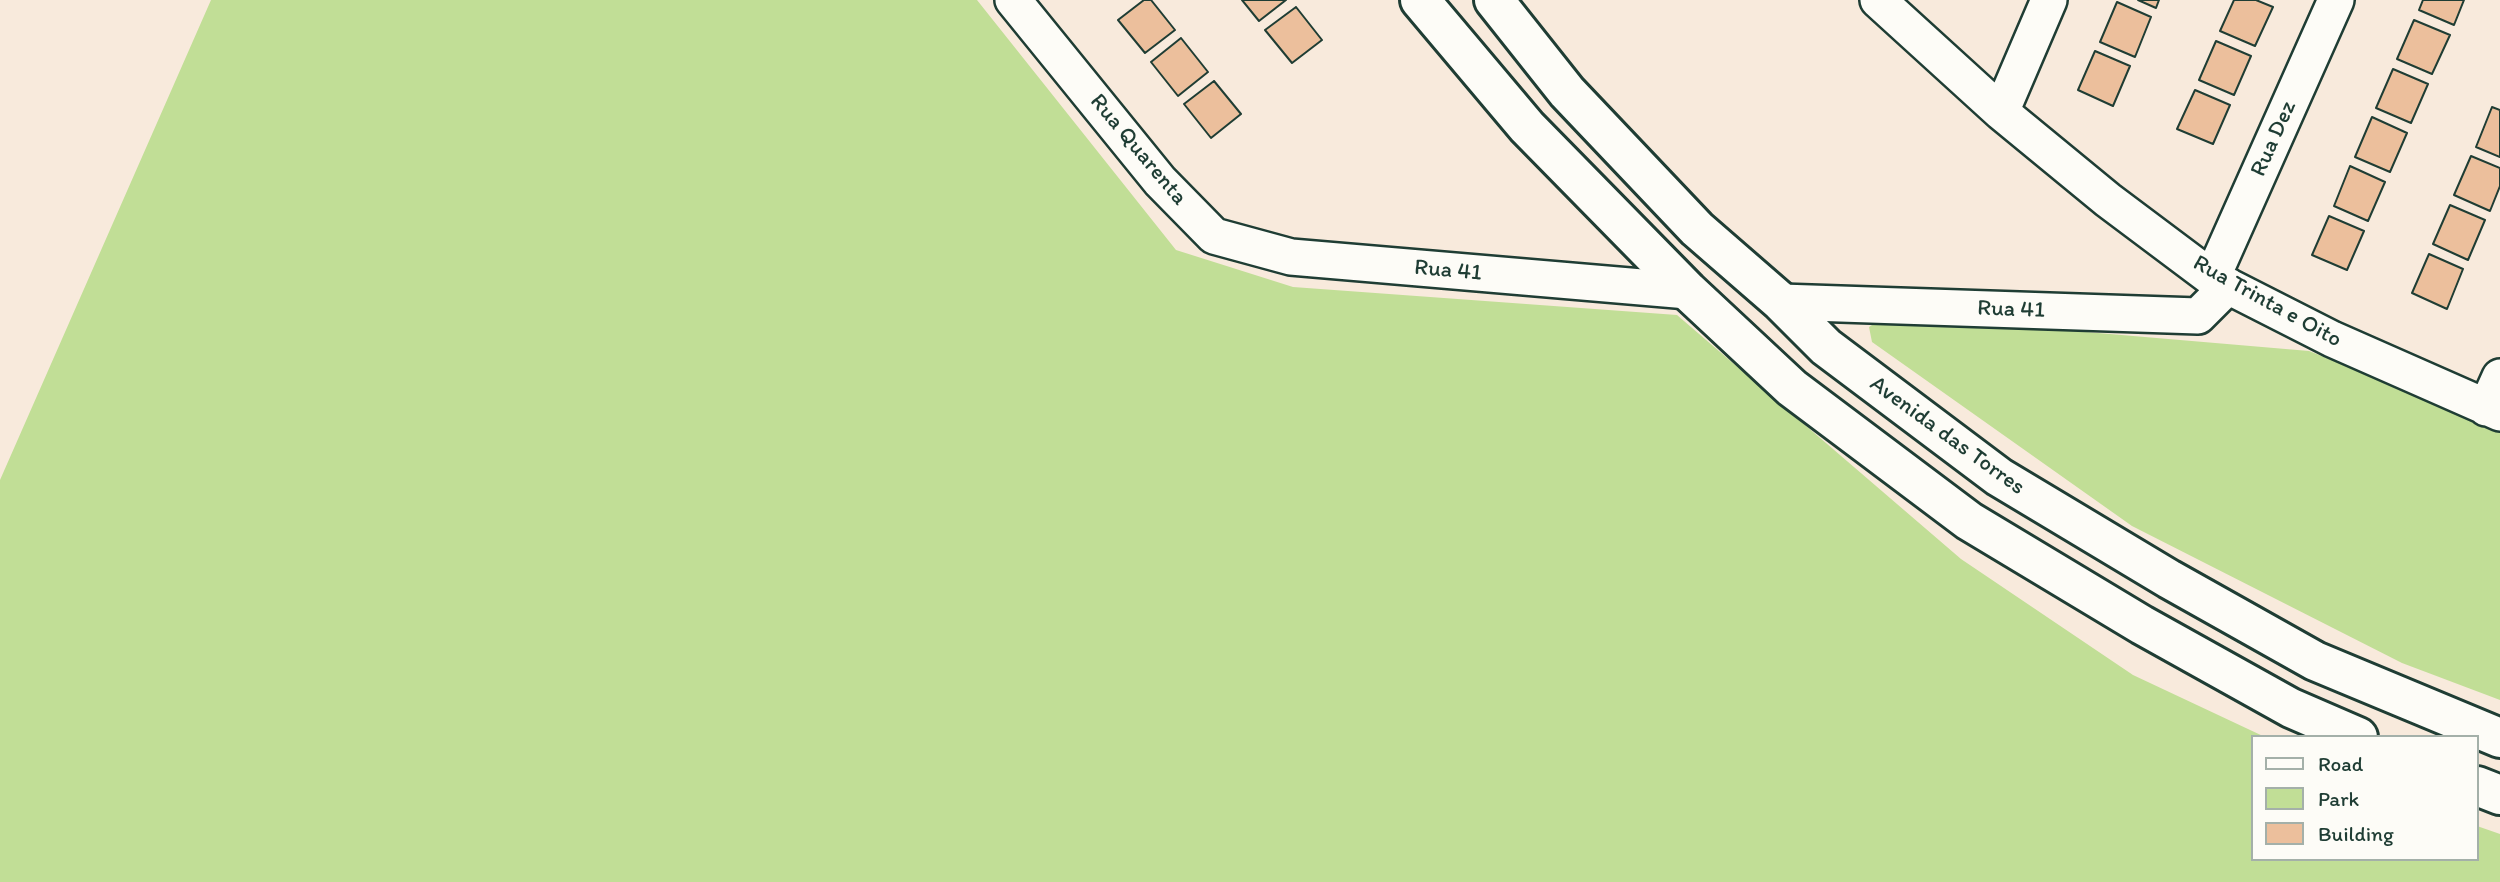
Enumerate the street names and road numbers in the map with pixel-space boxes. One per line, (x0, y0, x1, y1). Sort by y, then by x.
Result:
street label: Rua Quarenta (1083, 89, 1193, 211)
street label: Rua Dez (2245, 97, 2303, 181)
street label: Rua Trinta e Oito (2188, 250, 2346, 354)
street label: Rua 41 (1413, 254, 1483, 288)
street label: Rua 41 (1977, 295, 2045, 325)
street label: Avenida das Torres (1864, 370, 2030, 502)

